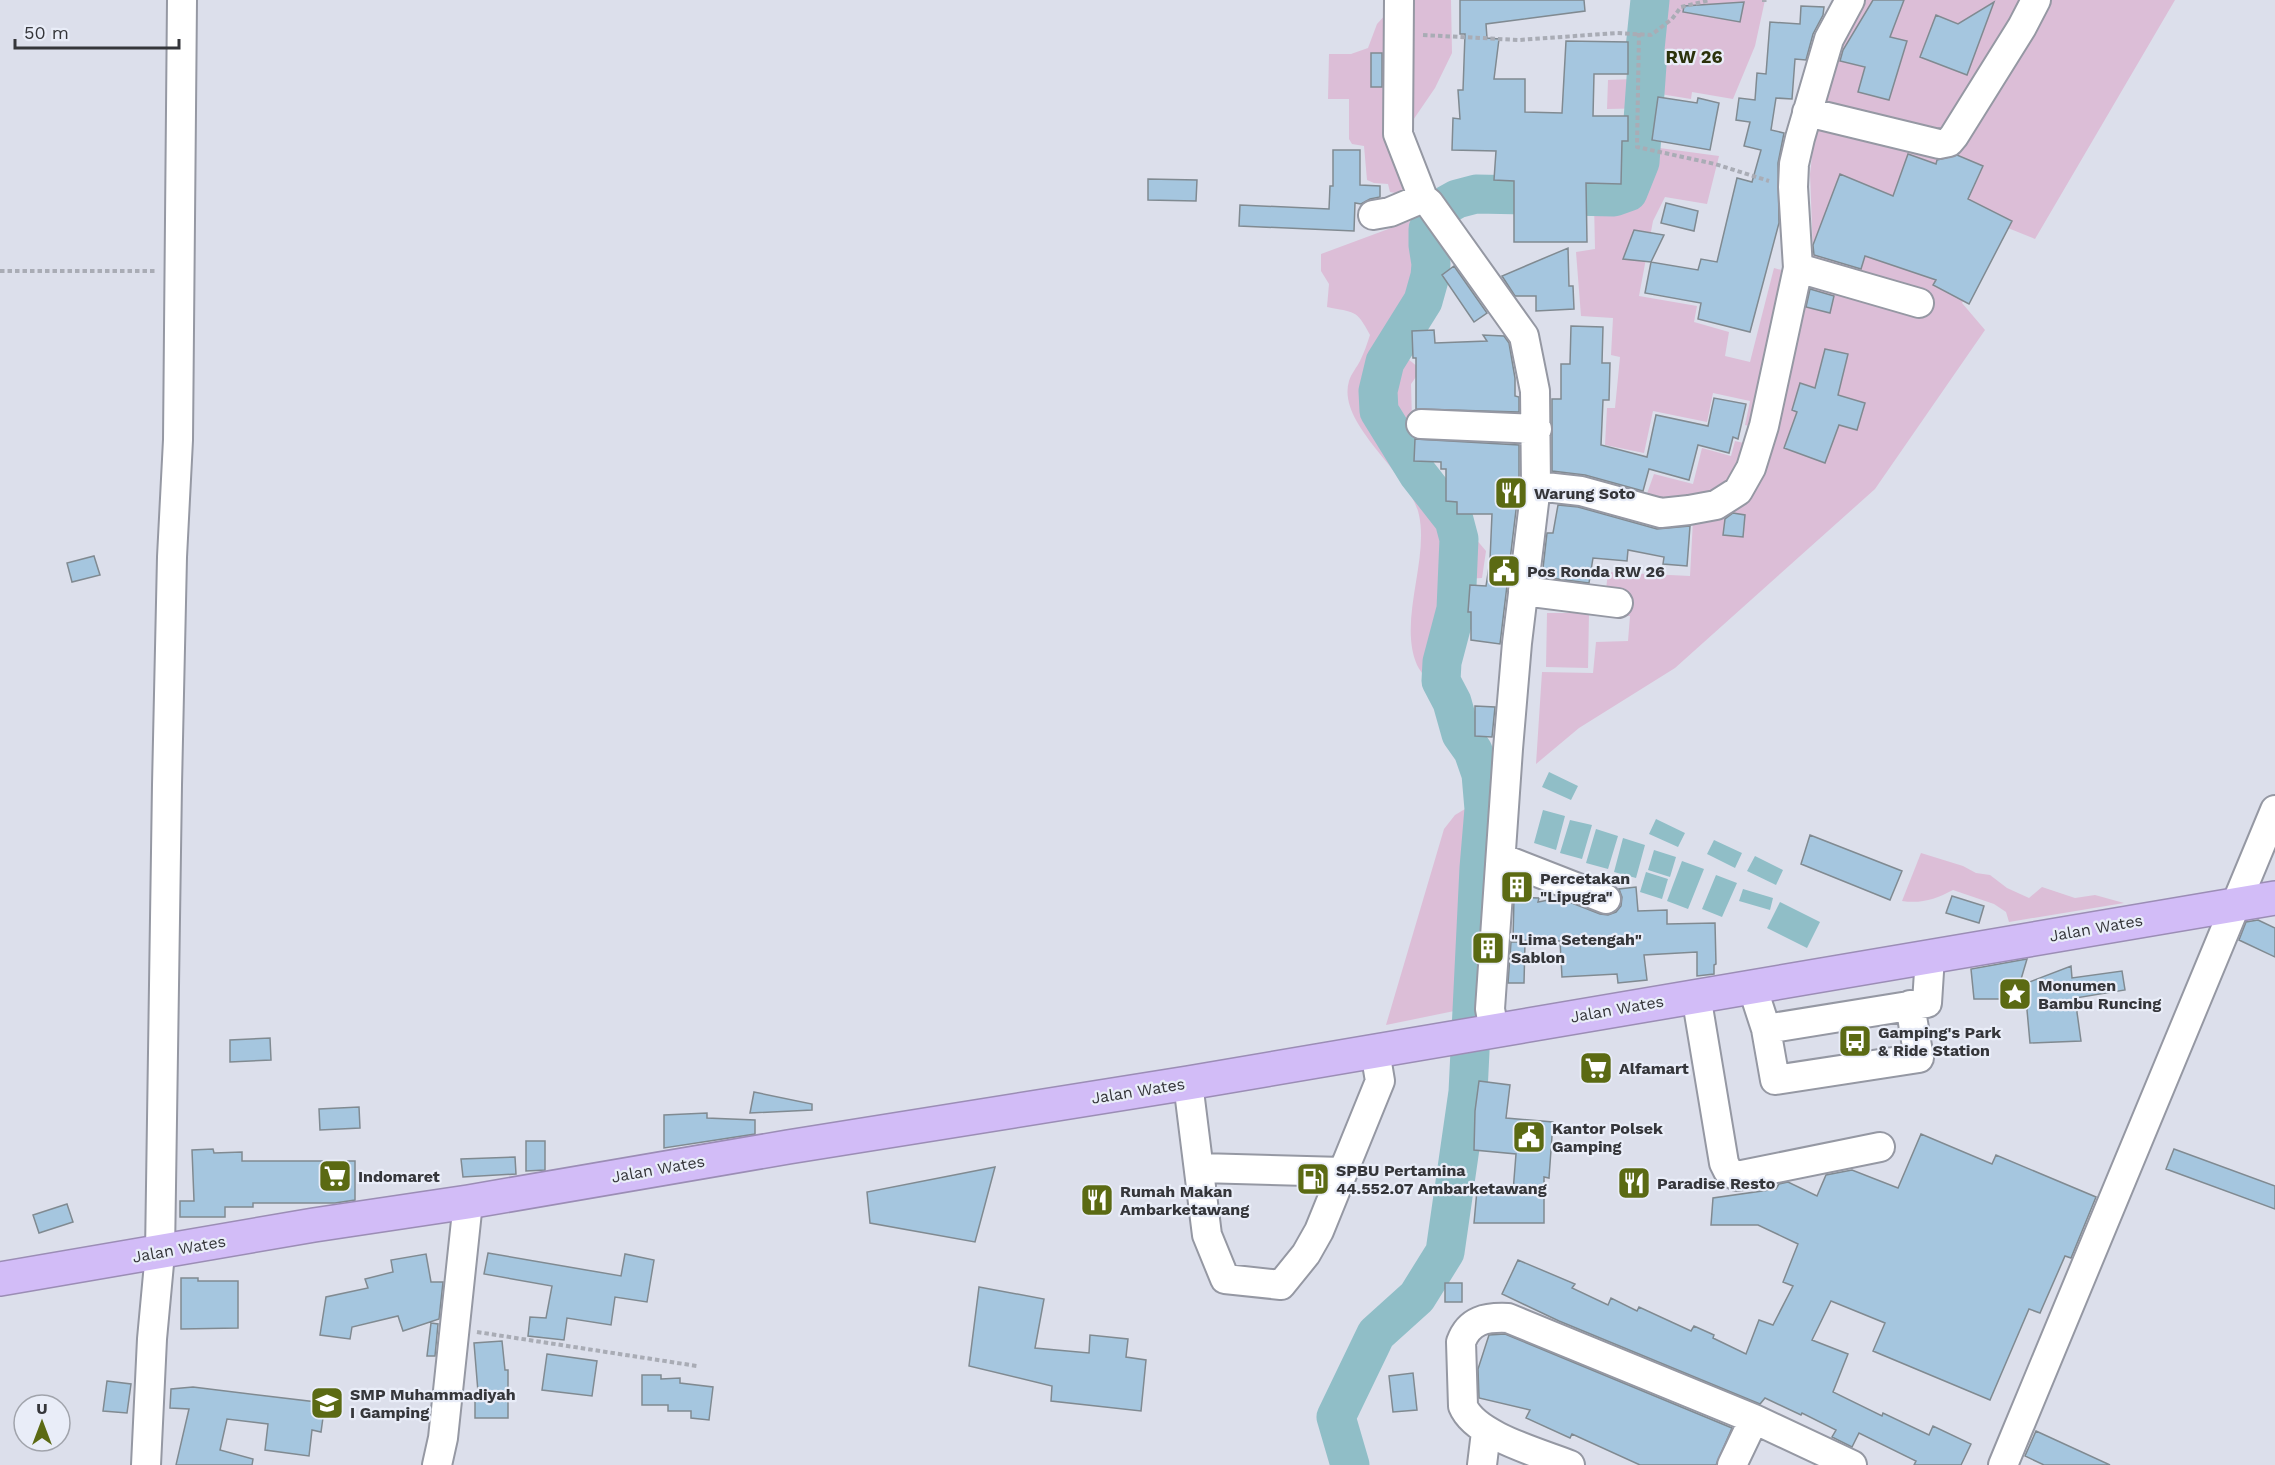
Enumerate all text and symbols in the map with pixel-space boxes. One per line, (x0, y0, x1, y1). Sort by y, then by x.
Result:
scale bar (15, 12, 178, 50)
text: 50 m (24, 22, 69, 43)
district label: RW 26 (1666, 46, 1722, 67)
restaurant icon: Warung Soto (1493, 475, 1529, 511)
place label: Warung Soto (1534, 484, 1636, 503)
public building icon: Pos Ronda RW 26 (1486, 553, 1522, 589)
place label: Pos Ronda RW 26 (1527, 562, 1665, 581)
building icon: Percetakan "Lipugra" (1499, 869, 1535, 905)
place label: Percetakan "Lipugra" (1540, 869, 1630, 906)
street label: Jalan Wates (2048, 910, 2144, 946)
building icon: "Lima Setengah" Sablon (1470, 930, 1506, 966)
place label: "Lima Setengah" Sablon (1511, 930, 1642, 967)
place icon: Monumen Bambu Runcing (1997, 976, 2033, 1012)
place label: Monumen Bambu Runcing (2038, 976, 2161, 1013)
street label: Jalan Wates (1569, 991, 1665, 1027)
bus stop icon: Gamping's Park & Ride Station (1837, 1023, 1873, 1059)
place label: Gamping's Park & Ride Station (1878, 1023, 2001, 1060)
supermarket icon: Alfamart (1578, 1050, 1614, 1086)
place label: Alfamart (1619, 1059, 1689, 1078)
street label: Jalan Wates (1090, 1074, 1186, 1108)
public building icon: Kantor Polsek Gamping (1511, 1119, 1547, 1155)
place label: Kantor Polsek Gamping (1552, 1119, 1663, 1156)
street label: Jalan Wates (610, 1151, 706, 1187)
supermarket icon: Indomaret (317, 1158, 353, 1194)
fuel station icon: SPBU Pertamina 44.552.07 Ambarketawang (1295, 1161, 1331, 1197)
place label: SPBU Pertamina 44.552.07 Ambarketawang (1336, 1161, 1547, 1198)
restaurant icon: Paradise Resto (1616, 1165, 1652, 1201)
place label: Indomaret (358, 1167, 440, 1186)
place label: Paradise Resto (1657, 1174, 1776, 1193)
restaurant icon: Rumah Makan Ambarketawang (1079, 1182, 1115, 1218)
place label: Rumah Makan Ambarketawang (1120, 1182, 1249, 1219)
street label: Jalan Wates (131, 1231, 227, 1267)
school or university icon: SMP Muhammadiyah I Gamping (309, 1385, 345, 1421)
place label: SMP Muhammadiyah I Gamping (350, 1385, 516, 1422)
north arrow (12, 1393, 72, 1453)
text: U (36, 1399, 48, 1418)

